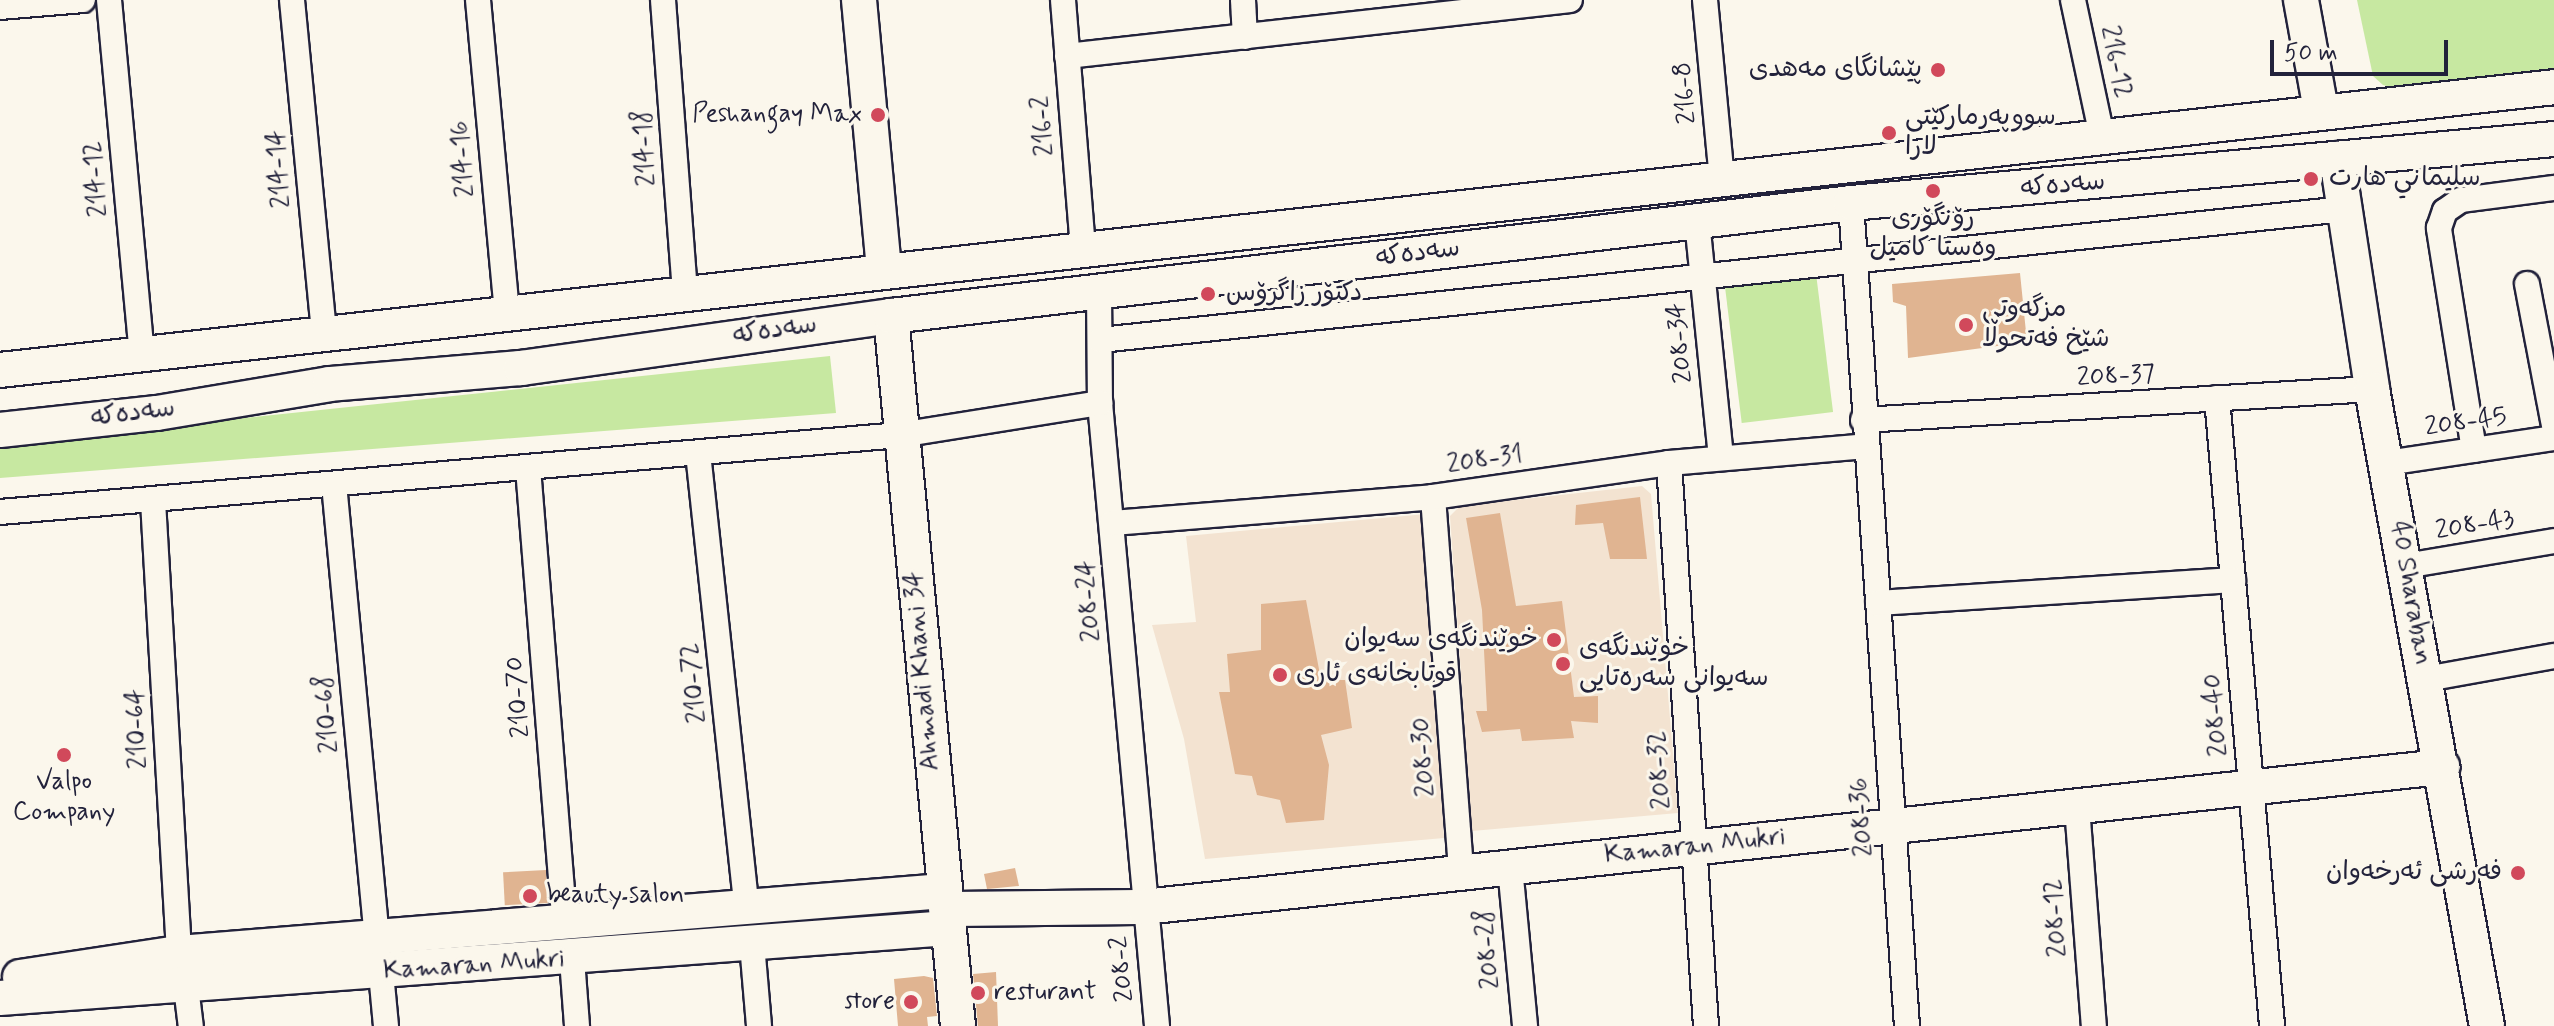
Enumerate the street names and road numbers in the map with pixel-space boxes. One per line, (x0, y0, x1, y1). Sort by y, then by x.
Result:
street label: 216-12 (2092, 23, 2138, 101)
street label: 216-8 (1668, 61, 1704, 125)
street label: 216-2 (1026, 94, 1062, 158)
street label: 214-18 (628, 109, 664, 187)
street label: 214-16 (445, 119, 483, 199)
street label: 214-14 (261, 129, 299, 209)
street label: 214-12 (78, 140, 116, 218)
street label: سەدەکە (2019, 167, 2107, 205)
street label: سەدەکە (1374, 233, 1462, 275)
street label: 208-34 (1661, 301, 1701, 385)
street label: سەدەکە (731, 310, 819, 352)
street label: 208-37 (2076, 359, 2156, 395)
street label: سەدەکە (89, 393, 177, 435)
street label: 208-45 (2423, 402, 2509, 444)
street label: 208-31 (1445, 440, 1525, 482)
street label: 208-43 (2433, 504, 2517, 548)
street label: 40 Sharaban (2382, 519, 2438, 667)
street label: 208-24 (1071, 559, 1109, 643)
street label: Ahmadi Khani 34 (899, 570, 947, 772)
street label: 210-72 (675, 641, 715, 725)
street label: 210-70 (500, 655, 538, 739)
street label: 208-40 (2198, 672, 2236, 758)
street label: 210-68 (309, 673, 347, 755)
street label: 210-64 (120, 688, 156, 770)
street label: 208-30 (1407, 716, 1443, 798)
street label: 208-32 (1643, 730, 1679, 810)
street label: 208-36 (1845, 776, 1881, 858)
street label: Kamaran Mukri (1602, 822, 1788, 872)
street label: 208-12 (2039, 878, 2075, 958)
street label: 208-28 (1470, 908, 1508, 990)
street label: 208-2 (1104, 935, 1142, 1003)
street label: Kamaran Mukri (381, 944, 567, 988)

